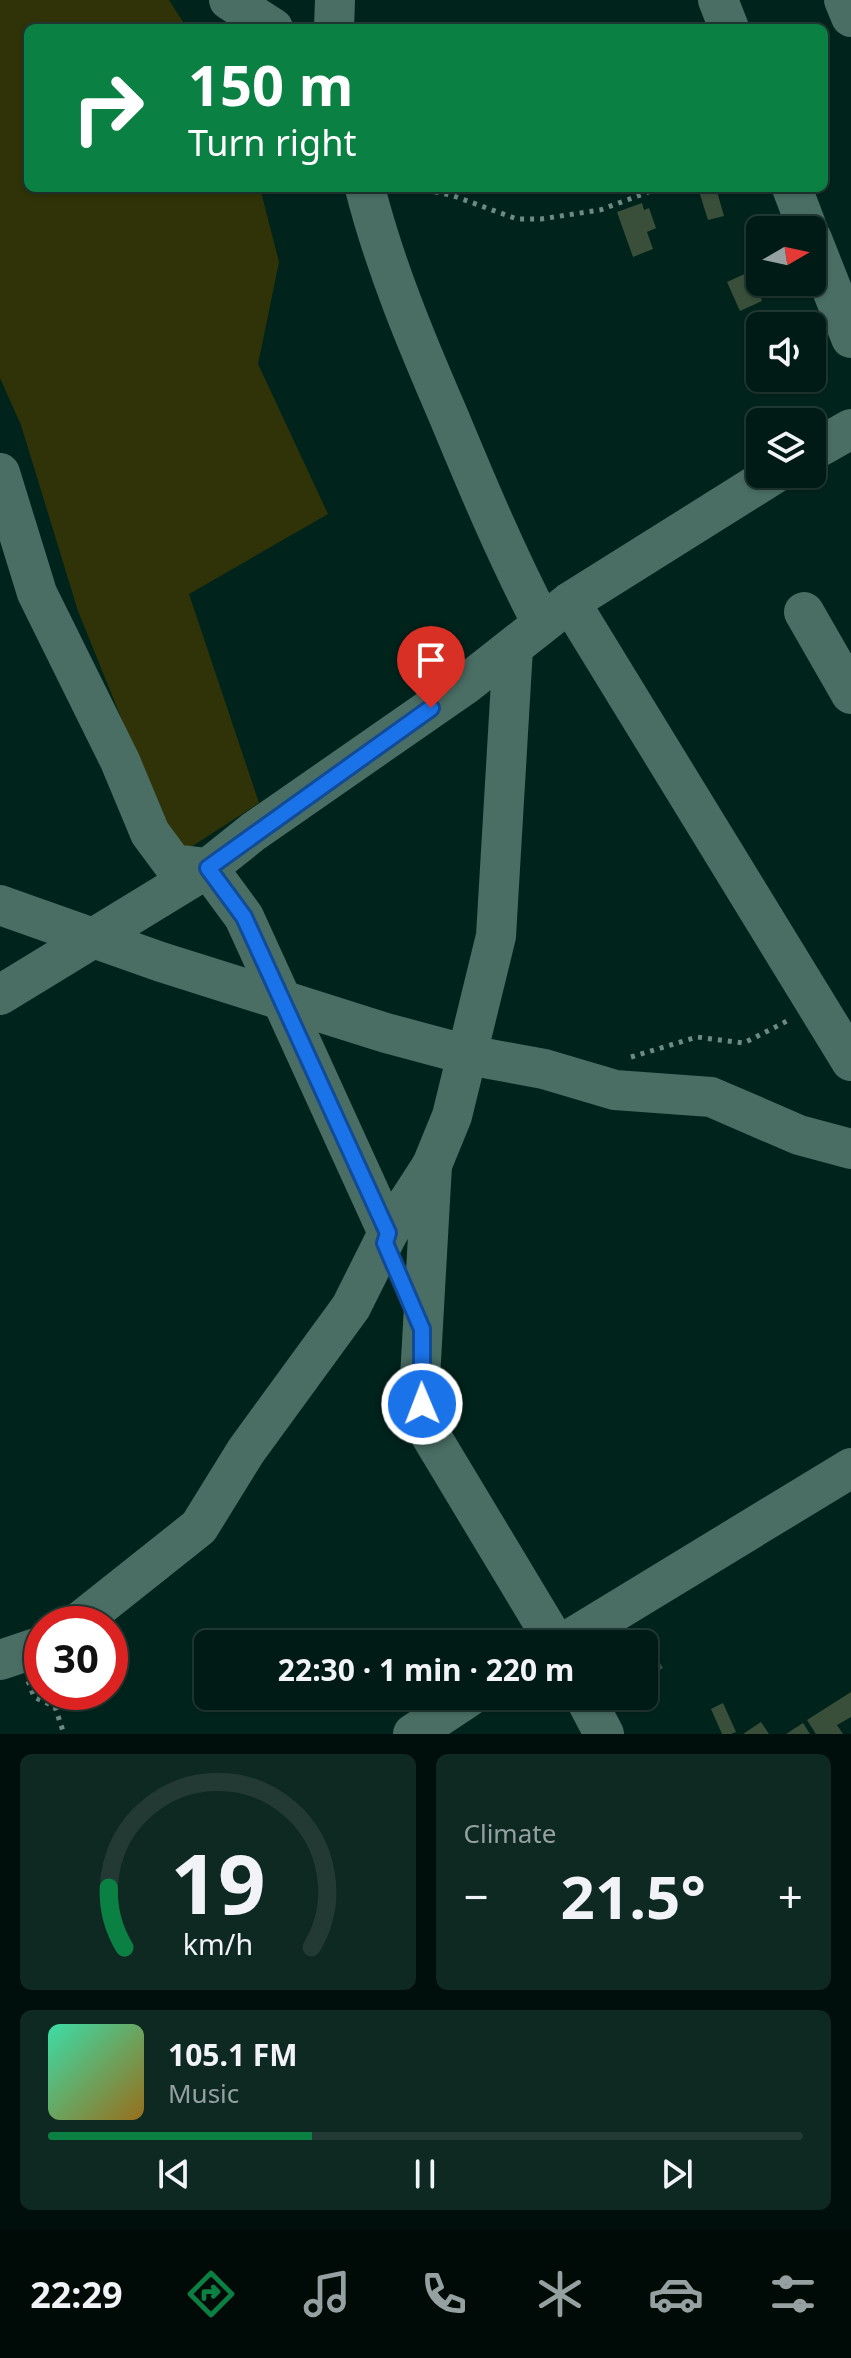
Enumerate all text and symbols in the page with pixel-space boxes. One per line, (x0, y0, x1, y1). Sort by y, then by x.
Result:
text: 150 m (188, 46, 353, 122)
icon: right (56, 56, 160, 160)
text: Turn right (188, 118, 356, 167)
north arrow (746, 216, 826, 296)
map controls (746, 216, 826, 488)
button: sound (746, 312, 826, 392)
button: layers (746, 408, 826, 488)
pin (397, 626, 465, 708)
icon: arrive (409, 638, 453, 682)
position arrow (380, 1362, 464, 1446)
speed limit sign: 30 (24, 1606, 128, 1710)
text: 22:30 · 1 min · 220 m (278, 1649, 574, 1690)
text: Climate (464, 1815, 556, 1851)
text: 19 (170, 1825, 265, 1938)
text: 21.5° (561, 1855, 706, 1937)
text: − (464, 1866, 489, 1926)
text: + (778, 1866, 803, 1926)
text: km/h (183, 1924, 253, 1963)
text: 105.1 FM (168, 2034, 298, 2075)
text: Music (168, 2075, 239, 2111)
icon: previous (152, 2152, 196, 2196)
icon: pause (403, 2152, 447, 2196)
icon: next (655, 2152, 699, 2196)
icon: directions (183, 2266, 239, 2322)
icon: music (299, 2266, 355, 2322)
icon: phone (416, 2266, 472, 2322)
icon: climate (532, 2266, 588, 2322)
icon: car (648, 2266, 704, 2322)
icon: filters (765, 2266, 821, 2322)
text: 22:29 (30, 2270, 123, 2319)

